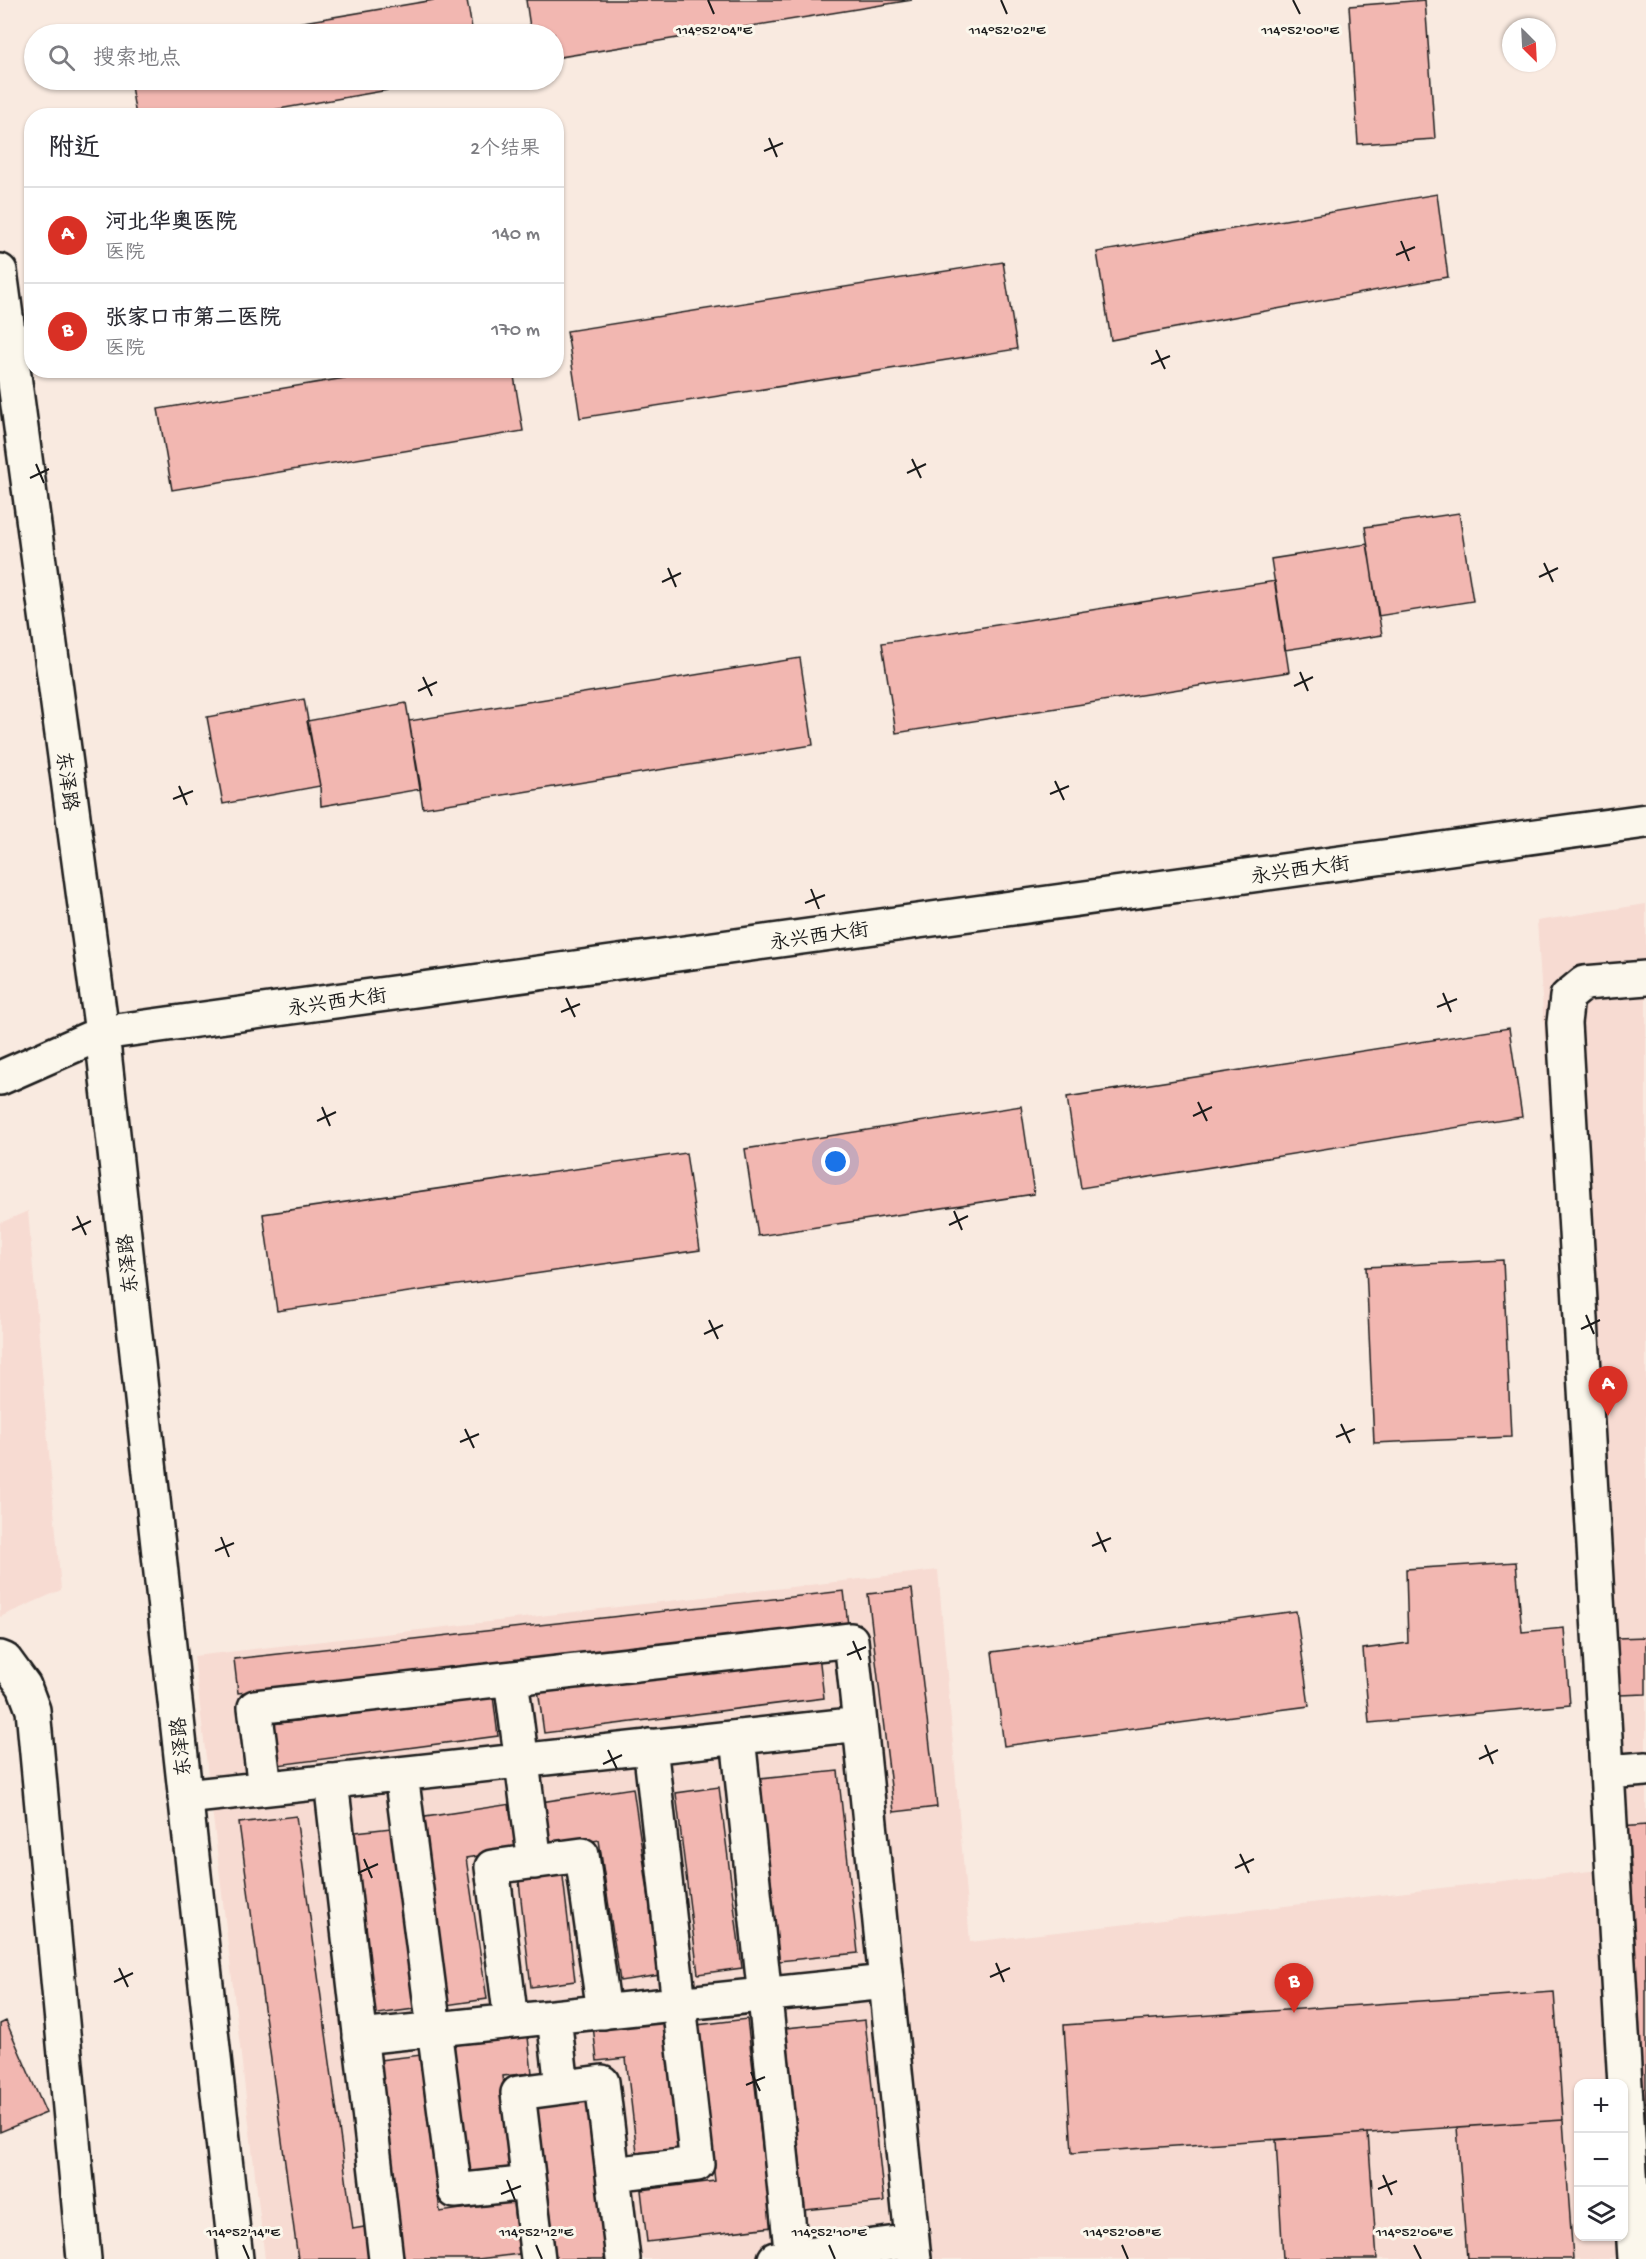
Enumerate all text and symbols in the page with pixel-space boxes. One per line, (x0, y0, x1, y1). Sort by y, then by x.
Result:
north arrow (1502, 18, 1556, 72)
text: 114°52'04"E (675, 22, 753, 40)
text: 114°52'02"E (968, 22, 1046, 40)
text: 114°52'00"E (1260, 22, 1339, 40)
search box (24, 24, 564, 90)
icon: search (45, 41, 78, 74)
text: 搜索地点 (93, 47, 181, 73)
text: 附近 (48, 135, 100, 166)
text: 2个结果 (470, 139, 540, 162)
text: 河北华奥医院 (105, 211, 237, 237)
text: A (62, 224, 73, 247)
text: 140 m (492, 224, 540, 247)
text: 医院 (105, 243, 145, 266)
text: 张家口市第二医院 (105, 307, 281, 333)
text: B (62, 320, 73, 343)
text: 170 m (491, 320, 540, 343)
text: 医院 (105, 339, 145, 362)
street label: 东泽路 (49, 750, 82, 814)
street label: 永兴西大街 (1249, 853, 1352, 891)
street label: 永兴西大街 (768, 919, 871, 957)
street label: 永兴西大街 (286, 985, 389, 1023)
your location (821, 1147, 850, 1176)
street label: 东泽路 (114, 1232, 145, 1295)
pin: A (1588, 1366, 1628, 1416)
street label: 东泽路 (167, 1715, 198, 1778)
pin: B (1274, 1964, 1314, 2013)
map controls (1574, 2079, 1628, 2241)
button: + (1574, 2079, 1628, 2133)
button: − (1574, 2133, 1628, 2187)
button: layers (1574, 2187, 1628, 2241)
text: 114°52'14"E (205, 2224, 281, 2242)
text: 114°52'12"E (498, 2224, 574, 2242)
text: 114°52'10"E (790, 2224, 867, 2242)
text: 114°52'08"E (1082, 2224, 1161, 2242)
text: 114°52'06"E (1375, 2224, 1453, 2242)

